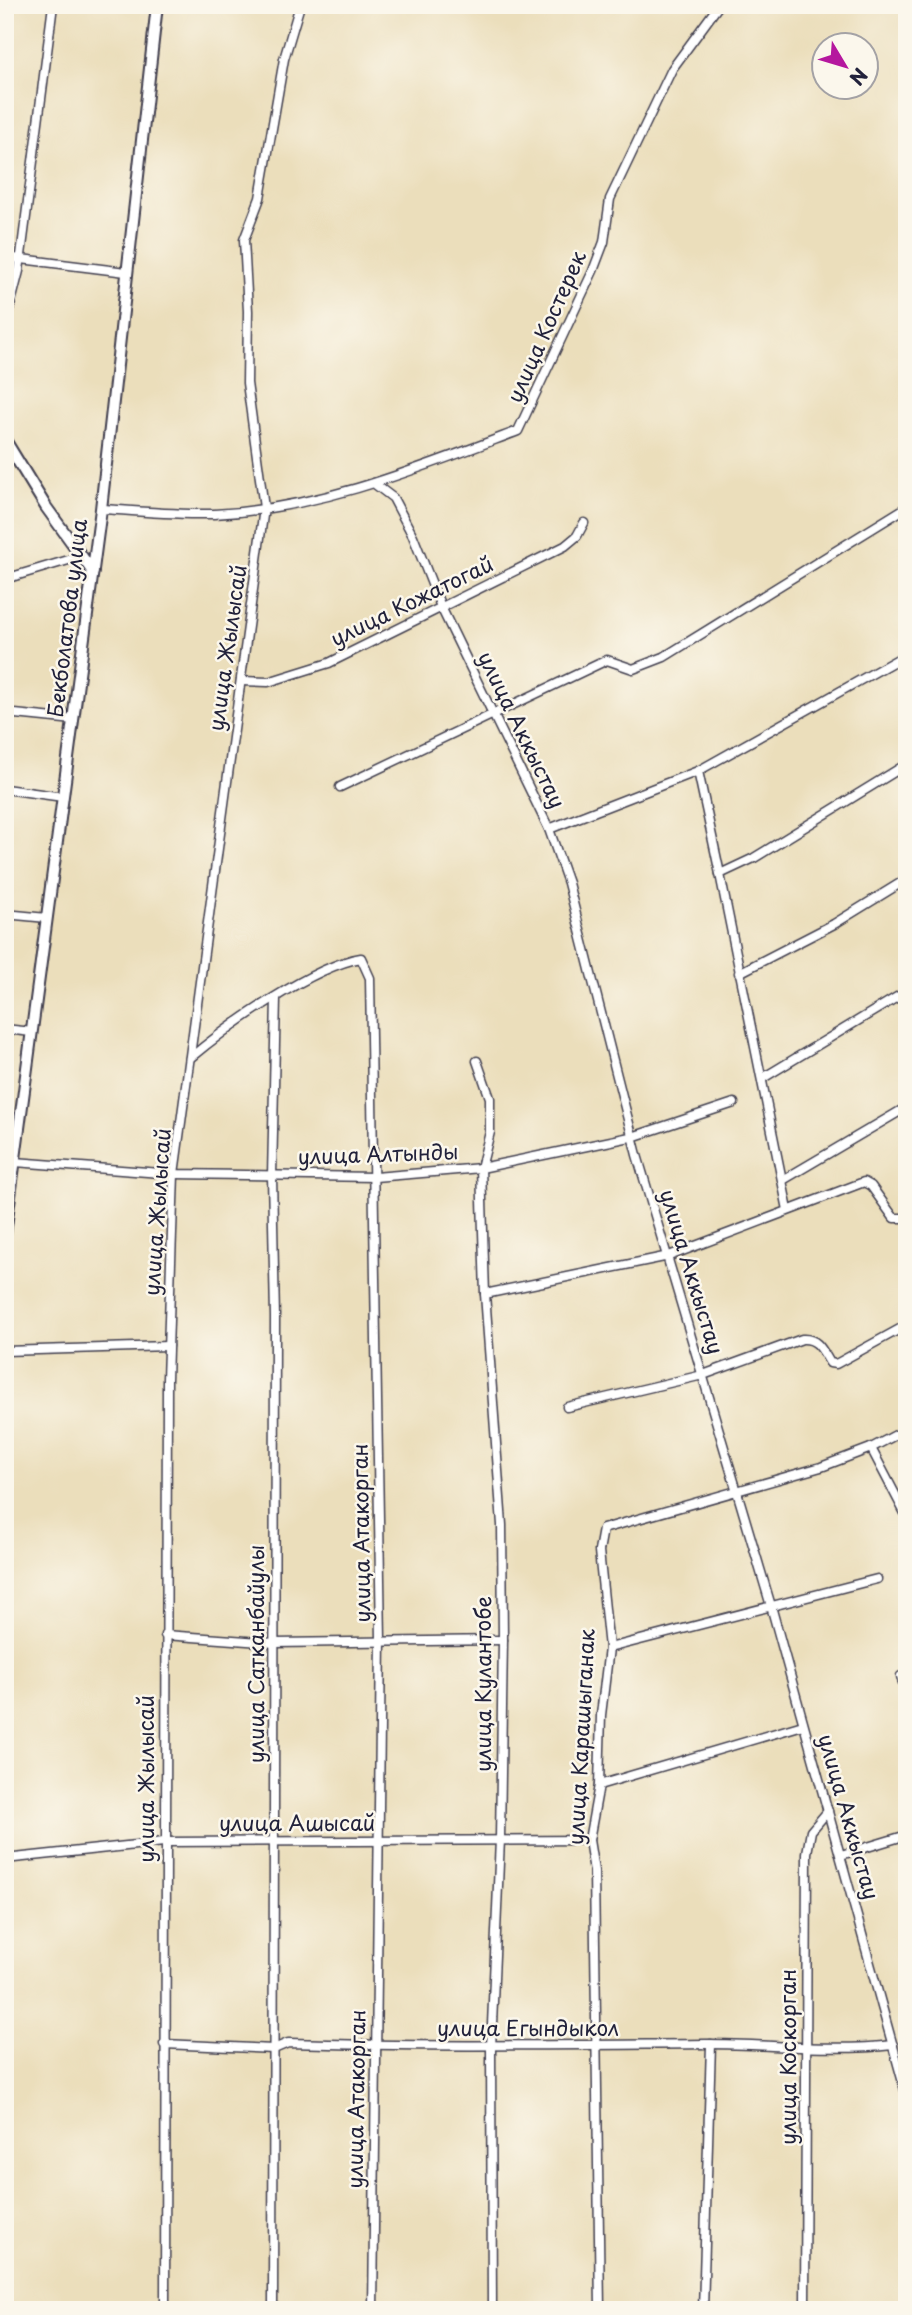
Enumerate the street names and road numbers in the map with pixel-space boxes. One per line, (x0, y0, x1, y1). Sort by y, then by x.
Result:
street label: улица Костерек (497, 245, 593, 407)
street label: Бекболатова улица (38, 516, 94, 719)
street label: улица Кожатогай (324, 547, 498, 653)
street label: улица Жылысай (199, 562, 254, 733)
street label: улица Аккыстау (471, 645, 575, 813)
street label: улица Жылысай (134, 1127, 178, 1297)
street label: улица Алтынды (297, 1134, 459, 1172)
street label: улица Аккыстау (653, 1185, 733, 1358)
street label: улица Атакорган (342, 1443, 378, 1623)
street label: улица Сатканбайулы (239, 1545, 271, 1763)
street label: улица Кулантобе (466, 1596, 498, 1772)
street label: улица Карашыганак (558, 1627, 602, 1846)
street label: улица Жылысай (129, 1695, 161, 1863)
street label: улица Аккыстау (811, 1730, 889, 1903)
street label: улица Ашысай (219, 1806, 375, 1838)
street label: улица Коскорган (771, 1969, 803, 2145)
street label: улица Атакорган (337, 2009, 373, 2189)
street label: улица Егындыкол (437, 2011, 619, 2043)

